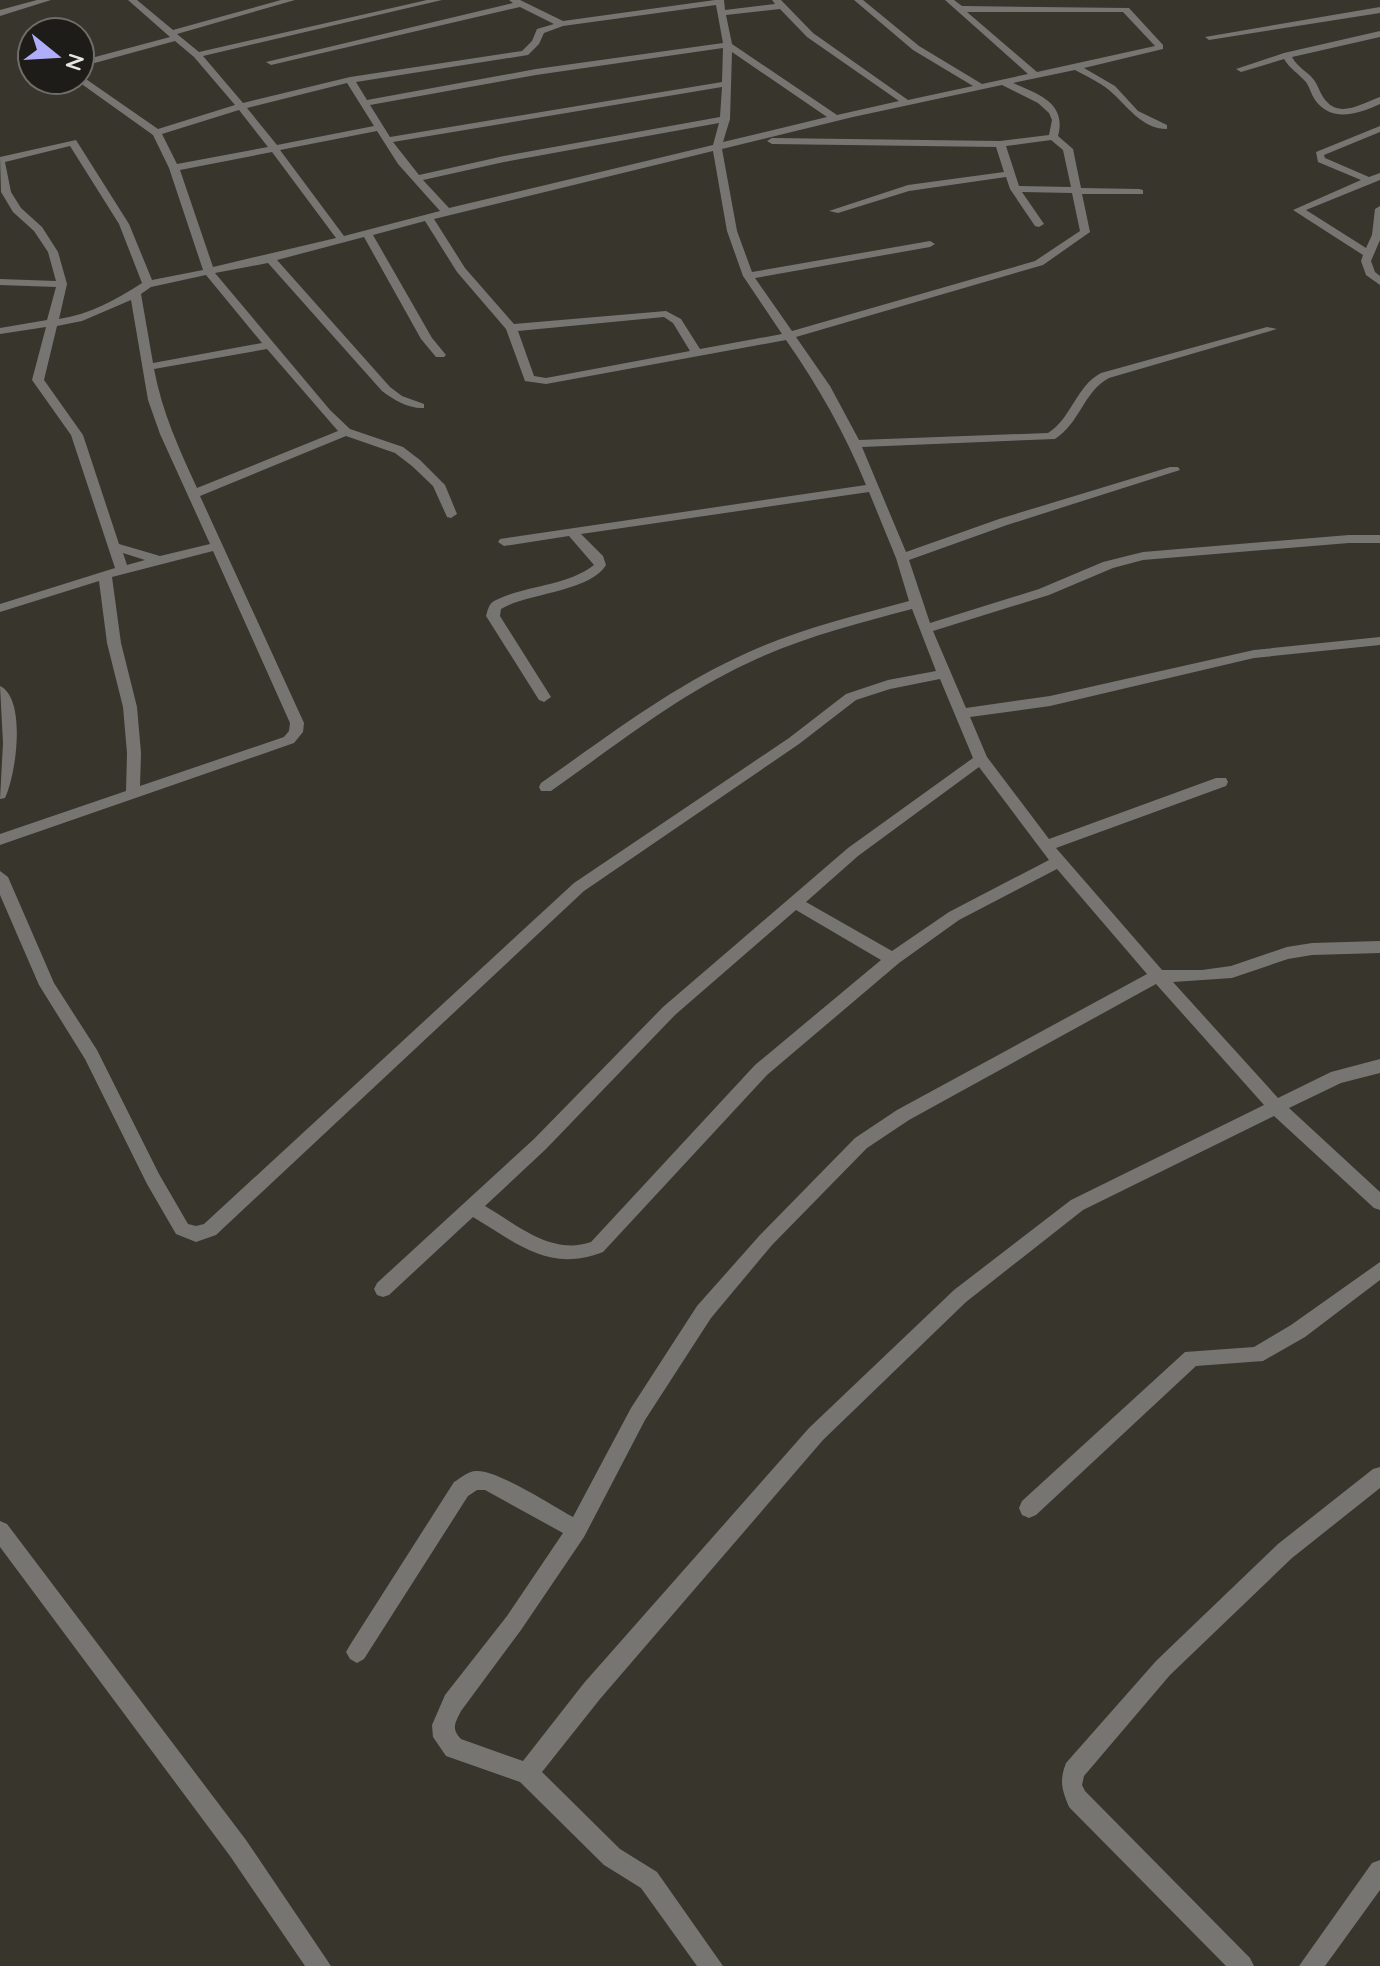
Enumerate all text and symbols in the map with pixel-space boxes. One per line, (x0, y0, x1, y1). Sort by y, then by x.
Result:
north arrow (16, 16, 96, 96)
text: N (59, 50, 91, 74)

